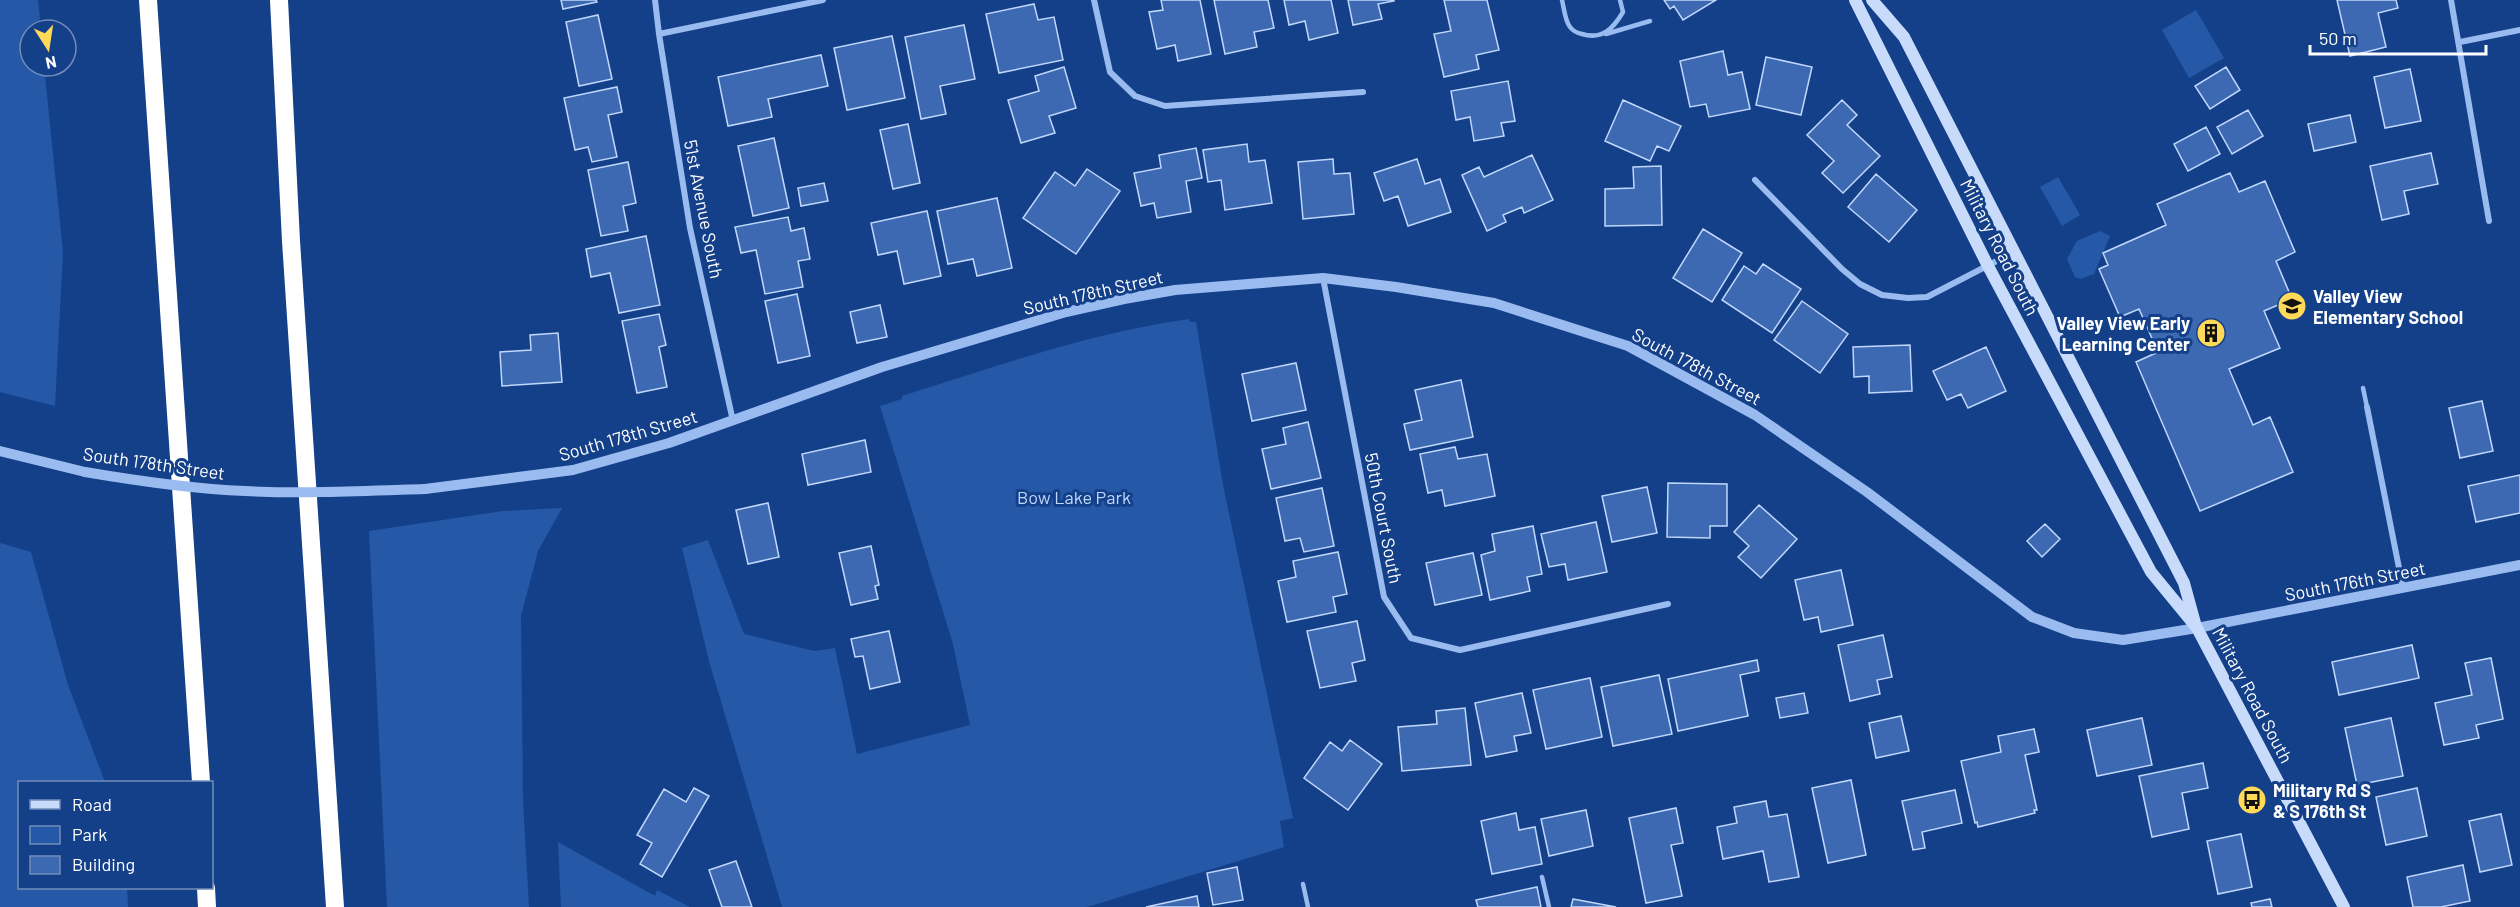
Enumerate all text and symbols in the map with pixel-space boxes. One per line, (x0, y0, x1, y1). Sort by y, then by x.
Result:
north arrow (18, 18, 78, 78)
scale bar (2310, 18, 2486, 56)
text: 50 m (2319, 27, 2357, 49)
text: N (44, 53, 58, 74)
street label: 51st Avenue South (680, 138, 728, 280)
street label: Military Road South (1956, 175, 2044, 319)
street label: South 178th Street (1021, 265, 1165, 319)
place label: Valley View Elementary School (2313, 285, 2463, 328)
school or university icon: Valley View Elementary School (2276, 290, 2308, 322)
place label: Valley View Early Learning Center (2056, 312, 2190, 355)
building icon: Valley View Early Learning Center (2195, 317, 2227, 349)
street label: South 178th Street (1629, 323, 1765, 409)
street label: South 178th Street (556, 405, 700, 465)
street label: South 178th Street (82, 442, 226, 484)
street label: 50th Court South (1361, 451, 1407, 585)
park label: Bow Lake Park (1017, 486, 1131, 508)
street label: South 176th Street (2283, 557, 2427, 605)
street label: Military Road South (2208, 623, 2298, 767)
place label: Military Rd S & S 176th St (2273, 779, 2371, 822)
legend (18, 781, 213, 889)
bus stop icon: Military Rd S & S 176th St (2236, 784, 2268, 816)
text: Road (72, 793, 112, 815)
text: Park (72, 823, 107, 845)
text: Building (72, 853, 135, 875)

